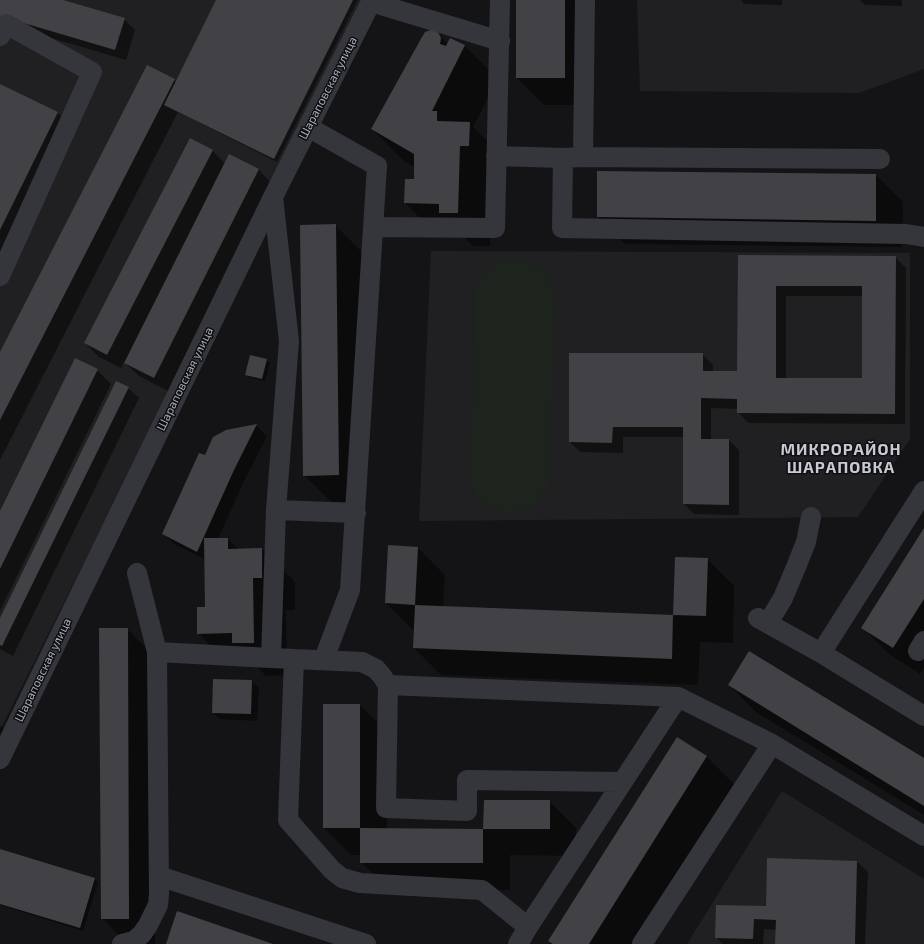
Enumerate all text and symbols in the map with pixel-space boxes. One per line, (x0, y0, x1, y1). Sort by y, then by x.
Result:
street label: Шараповская улица (296, 34, 360, 142)
street label: Шараповская улица (154, 325, 216, 433)
district label: МИКРОРАЙОН ШАРАПОВКА (780, 440, 902, 478)
street label: Шараповская улица (12, 616, 74, 724)

